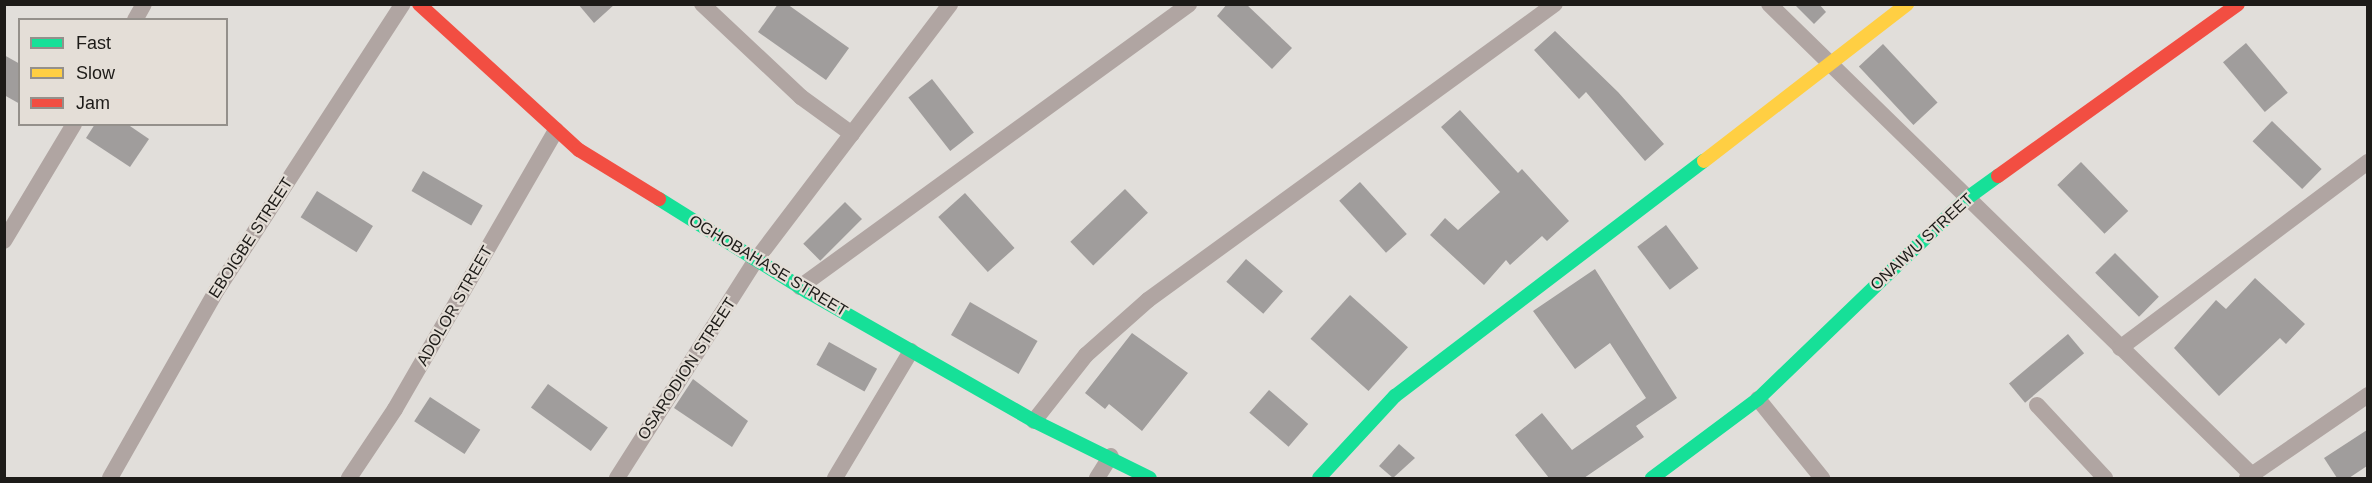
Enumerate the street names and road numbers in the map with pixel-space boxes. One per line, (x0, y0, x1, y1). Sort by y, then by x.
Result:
street label: EBOIGBE STREET (205, 174, 297, 302)
street label: ONAIWU STREET (1867, 190, 1977, 294)
street label: OGHOBAHASE STREET (685, 211, 851, 321)
street label: ADOLOR STREET (413, 243, 497, 369)
street label: OSARODION STREET (634, 294, 740, 444)

